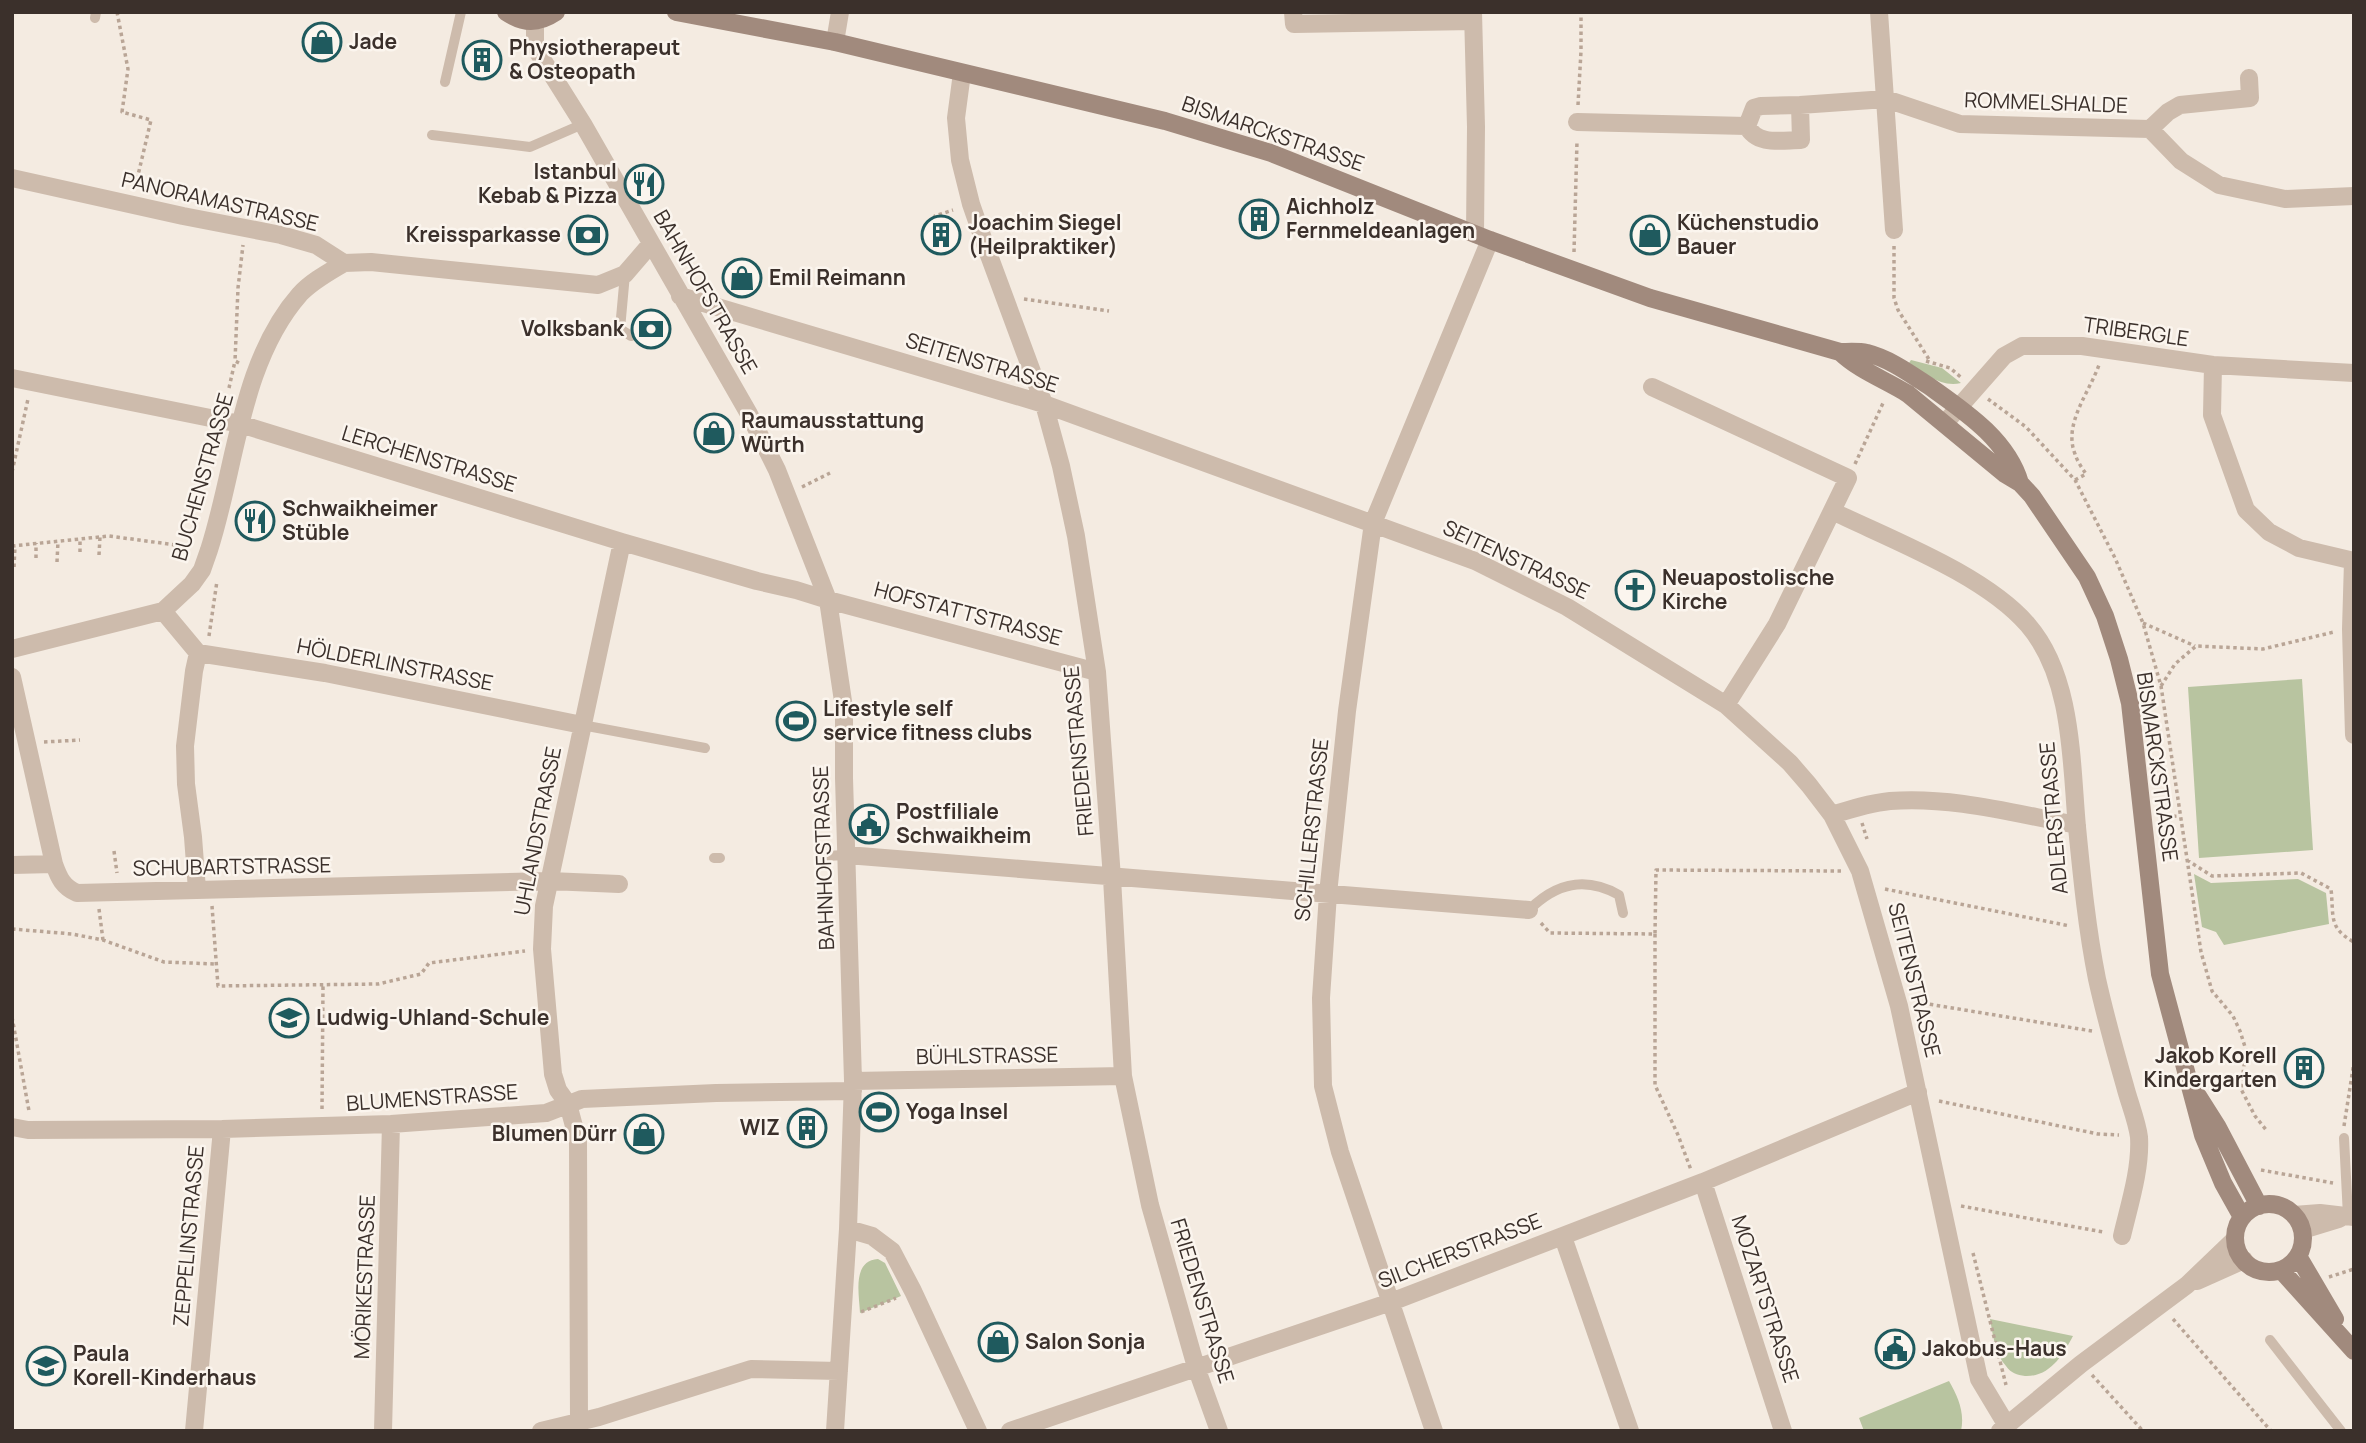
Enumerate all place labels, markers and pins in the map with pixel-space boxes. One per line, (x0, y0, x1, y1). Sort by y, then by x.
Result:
shop icon: Jade (301, 21, 343, 63)
place label: Jade (349, 27, 397, 55)
place label: Physiotherapeut & Osteopath (509, 33, 680, 85)
building icon: Physiotherapeut & Osteopath (461, 39, 503, 81)
place label: Istanbul Kebab & Pizza (478, 157, 617, 209)
restaurant icon: Istanbul Kebab & Pizza (623, 163, 665, 205)
place label: Aichholz Fernmeldeanlagen (1286, 192, 1475, 244)
building icon: Aichholz Fernmeldeanlagen (1238, 198, 1280, 240)
place label: Joachim Siegel (Heilpraktiker) (968, 208, 1122, 260)
place label: Küchenstudio Bauer (1677, 208, 1819, 260)
bank icon: Kreissparkasse (567, 214, 609, 256)
building icon: Joachim Siegel (Heilpraktiker) (920, 214, 962, 256)
shop icon: Küchenstudio Bauer (1629, 214, 1671, 256)
place label: Kreissparkasse (406, 220, 561, 248)
shop icon: Emil Reimann (721, 257, 763, 299)
place label: Emil Reimann (769, 263, 906, 291)
bank icon: Volksbank (630, 308, 672, 350)
place label: Volksbank (521, 314, 625, 342)
place label: Raumausstattung Würth (741, 406, 924, 458)
shop icon: Raumausstattung Würth (693, 412, 735, 454)
place label: Schwaikheimer Stüble (282, 494, 438, 546)
restaurant icon: Schwaikheimer Stüble (234, 500, 276, 542)
place label: Neuapostolische Kirche (1662, 563, 1834, 615)
church icon: Neuapostolische Kirche (1614, 569, 1656, 611)
place label: Lifestyle self service fitness clubs (823, 694, 1032, 746)
sports icon: Lifestyle self service fitness clubs (775, 700, 817, 742)
place label: Postfiliale Schwaikheim (896, 797, 1031, 849)
public building icon: Postfiliale Schwaikheim (848, 803, 890, 845)
school or university icon: Ludwig-Uhland-Schule (268, 997, 310, 1039)
place label: Ludwig-Uhland-Schule (316, 1003, 549, 1031)
place label: Jakob Korell Kindergarten (2144, 1041, 2277, 1093)
building icon: Jakob Korell Kindergarten (2283, 1047, 2325, 1089)
sports icon: Yoga Insel (858, 1091, 900, 1133)
place label: Yoga Insel (906, 1097, 1008, 1125)
building icon: WIZ (786, 1107, 828, 1149)
shop icon: Blumen Dürr (623, 1113, 665, 1155)
place label: WIZ (740, 1113, 780, 1141)
place label: Blumen Dürr (492, 1119, 617, 1147)
shop icon: Salon Sonja (977, 1321, 1019, 1363)
place label: Salon Sonja (1025, 1327, 1145, 1355)
public building icon: Jakobus-Haus (1874, 1328, 1916, 1370)
place label: Jakobus-Haus (1922, 1334, 2067, 1362)
place label: Paula Korell-Kinderhaus (73, 1339, 256, 1391)
school or university icon: Paula Korell-Kinderhaus (25, 1345, 67, 1387)

